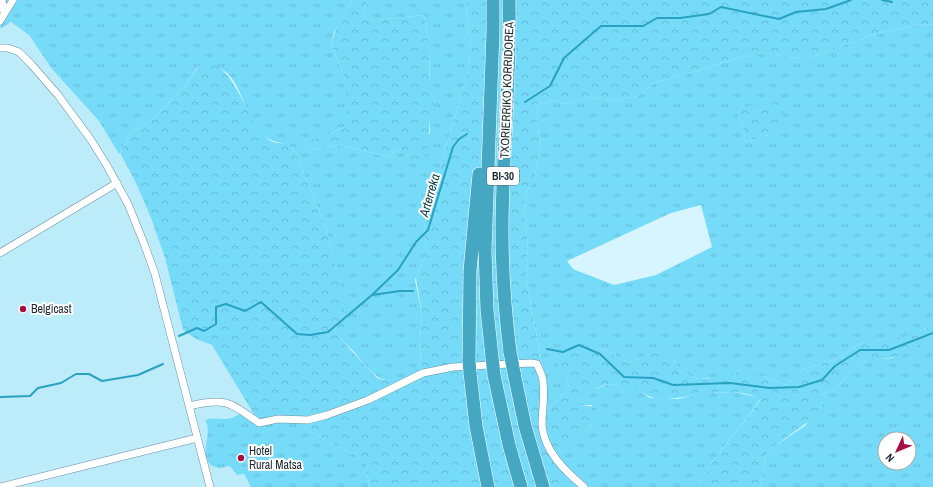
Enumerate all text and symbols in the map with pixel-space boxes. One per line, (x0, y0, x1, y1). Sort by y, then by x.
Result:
street label: TXORIERRIKO KORRIDOREA (497, 21, 517, 159)
road number: BI-30 (487, 167, 519, 185)
water label: Arterreka (415, 172, 444, 220)
place label: Belgicast (31, 301, 72, 317)
marker: Belgicast (18, 304, 28, 314)
north arrow (877, 431, 917, 471)
place label: Hotel Rural Matsa (249, 443, 303, 473)
text: N (883, 451, 897, 465)
marker: Hotel Rural Matsa (236, 453, 246, 463)

